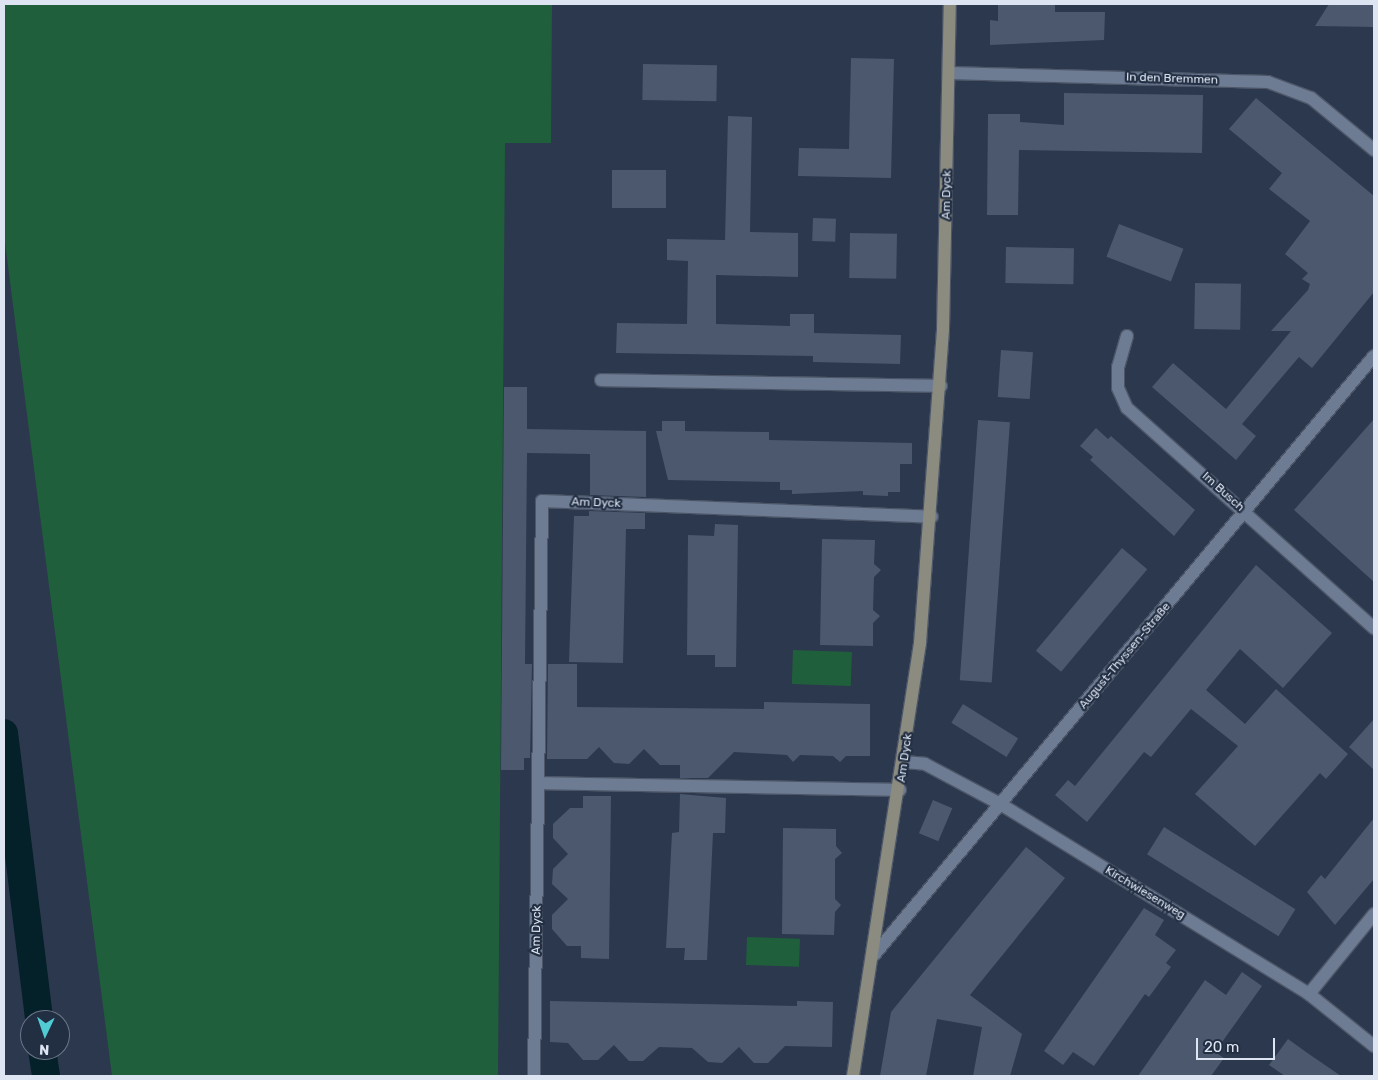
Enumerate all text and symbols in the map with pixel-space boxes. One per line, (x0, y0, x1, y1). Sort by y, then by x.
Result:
street label: In den Bremmen (1126, 70, 1218, 88)
street label: Am Dyck (939, 170, 955, 220)
street label: Im Busch (1199, 469, 1247, 515)
street label: Am Dyck (571, 495, 621, 511)
street label: August-Thyssen-Straße (1076, 600, 1174, 712)
street label: Am Dyck (894, 733, 916, 783)
street label: Kirchwiesenweg (1102, 863, 1188, 923)
street label: Am Dyck (529, 905, 545, 955)
north arrow (20, 1010, 70, 1060)
scale bar (1198, 1028, 1277, 1060)
text: 20 m (1204, 1038, 1239, 1056)
text: N (39, 1041, 50, 1058)

